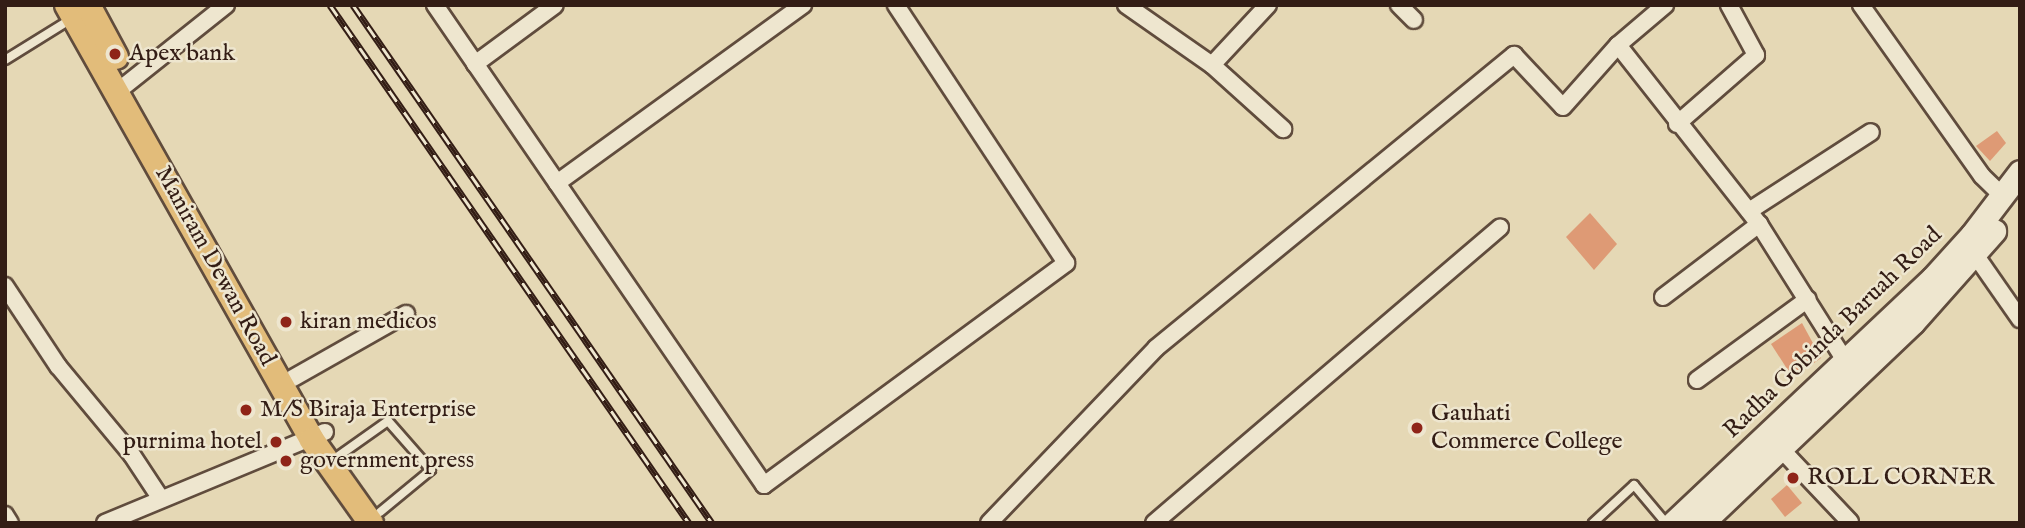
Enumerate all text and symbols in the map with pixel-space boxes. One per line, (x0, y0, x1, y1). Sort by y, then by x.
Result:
place label: Apex bank (129, 40, 235, 68)
marker: Apex bank (107, 46, 123, 62)
street label: Maniram Dewan Road (148, 161, 282, 371)
street label: Radha Gobinda Baruah Road (1718, 221, 1948, 445)
place label: kiran medicos (300, 308, 437, 336)
marker: kiran medicos (278, 314, 294, 330)
place label: M/S Biraja Enterprise (260, 396, 476, 424)
place label: Gauhati Commerce College (1431, 400, 1623, 456)
marker: M/S Biraja Enterprise (238, 402, 254, 418)
marker: Gauhati Commerce College (1409, 420, 1425, 436)
place label: purnima hotel (123, 428, 262, 456)
marker: purnima hotel (268, 434, 284, 450)
place label: government press (300, 447, 474, 475)
marker: government press (278, 453, 294, 469)
place label: ROLL CORNER (1807, 464, 1994, 492)
marker: ROLL CORNER (1785, 470, 1801, 486)

